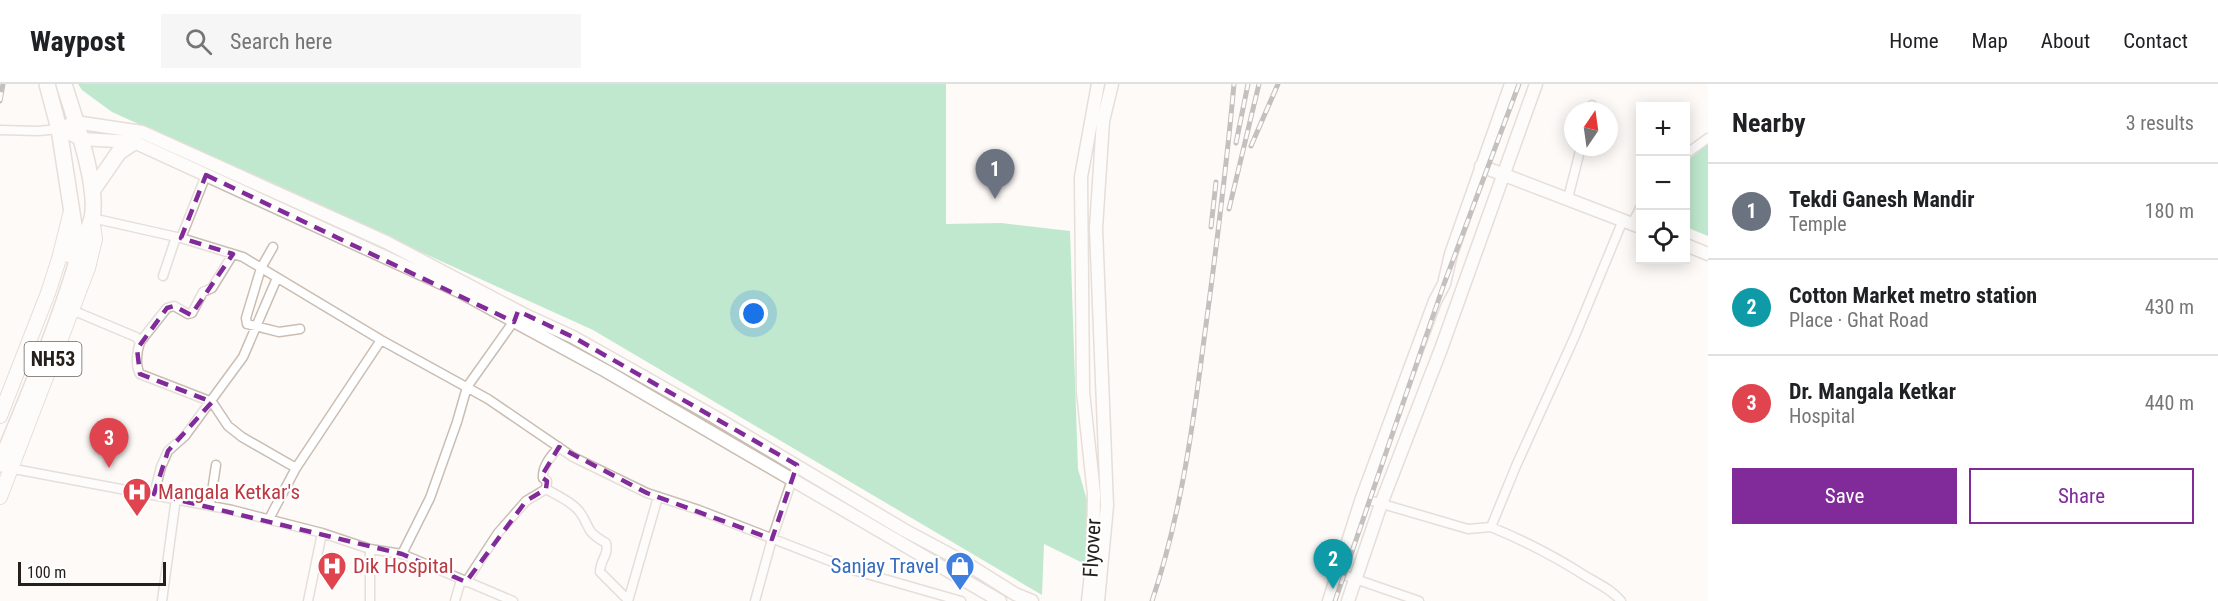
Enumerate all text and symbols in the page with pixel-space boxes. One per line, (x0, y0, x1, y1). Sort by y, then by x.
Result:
search box (161, 14, 581, 68)
text: Waypost (30, 25, 125, 58)
icon: search (182, 25, 215, 58)
text: Search here (230, 29, 332, 54)
text: Home (1889, 29, 1939, 53)
text: Map (1972, 29, 2008, 53)
text: About (2041, 29, 2090, 53)
text: Contact (2123, 29, 2188, 53)
north arrow (1564, 102, 1618, 156)
map controls (1636, 102, 1690, 264)
button: + (1636, 102, 1690, 156)
text: Nearby (1732, 108, 1806, 138)
text: 3 results (2126, 111, 2194, 135)
pin: 1 (976, 150, 1014, 199)
button: − (1636, 156, 1690, 210)
text: Tekdi Ganesh Mandir (1789, 187, 1974, 212)
text: 1 (1746, 199, 1757, 223)
text: 180 m (2145, 199, 2194, 223)
button: locate (1636, 210, 1690, 264)
text: Temple (1789, 212, 1847, 236)
text: Cotton Market metro station (1789, 283, 2037, 308)
text: 2 (1746, 295, 1757, 319)
text: 430 m (2145, 295, 2194, 319)
your location (739, 299, 768, 328)
text: Place · Ghat Road (1789, 308, 1929, 332)
road number: NH53 (25, 342, 82, 376)
text: Dr. Mangala Ketkar (1789, 379, 1956, 404)
text: 3 (1746, 391, 1757, 415)
text: 440 m (2145, 391, 2194, 415)
text: Hospital (1789, 404, 1855, 428)
pin: 3 (90, 418, 128, 468)
button: Save (1732, 468, 1957, 524)
button: Share (1969, 468, 2194, 524)
hospital icon: Mangala Ketkar's (121, 476, 153, 518)
place label: Mangala Ketkar's (158, 480, 300, 504)
street label: Flyover (1078, 518, 1106, 578)
pin: 2 (1314, 540, 1352, 589)
hospital icon: Dik Hospital (316, 550, 348, 592)
shop icon: Sanjay Travel (944, 550, 976, 592)
place label: Dik Hospital (353, 554, 454, 578)
place label: Sanjay Travel (831, 554, 939, 578)
scale bar (18, 559, 166, 586)
text: 100 m (27, 563, 66, 582)

